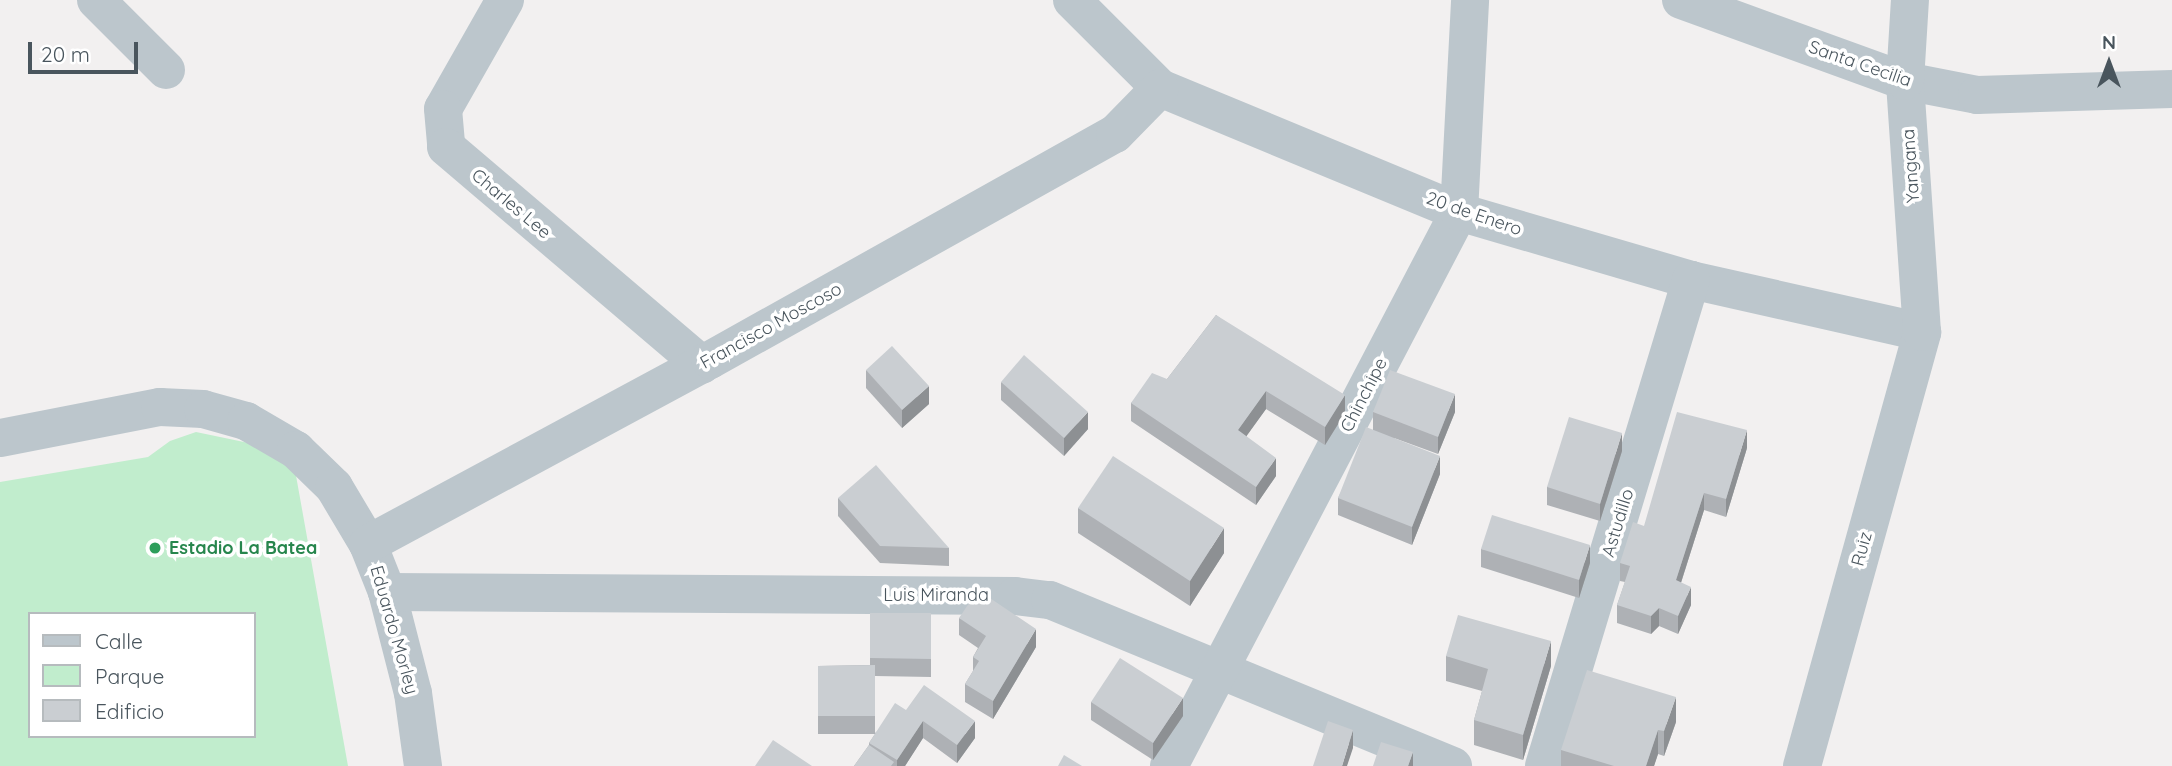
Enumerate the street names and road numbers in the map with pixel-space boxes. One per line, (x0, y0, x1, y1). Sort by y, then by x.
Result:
street label: Santa Cecilia (1806, 36, 1914, 92)
street label: Yangana (1898, 128, 1924, 204)
street label: Charles Lee (467, 164, 555, 244)
street label: 20 de Enero (1423, 188, 1525, 240)
street label: Francisco Moscoso (696, 278, 846, 374)
street label: Chinchipe (1336, 354, 1392, 436)
street label: Astudillo (1597, 486, 1639, 560)
street label: Ruiz (1847, 529, 1877, 569)
street label: Eduardo Morley (365, 563, 423, 697)
street label: Luis Miranda (883, 584, 989, 606)

